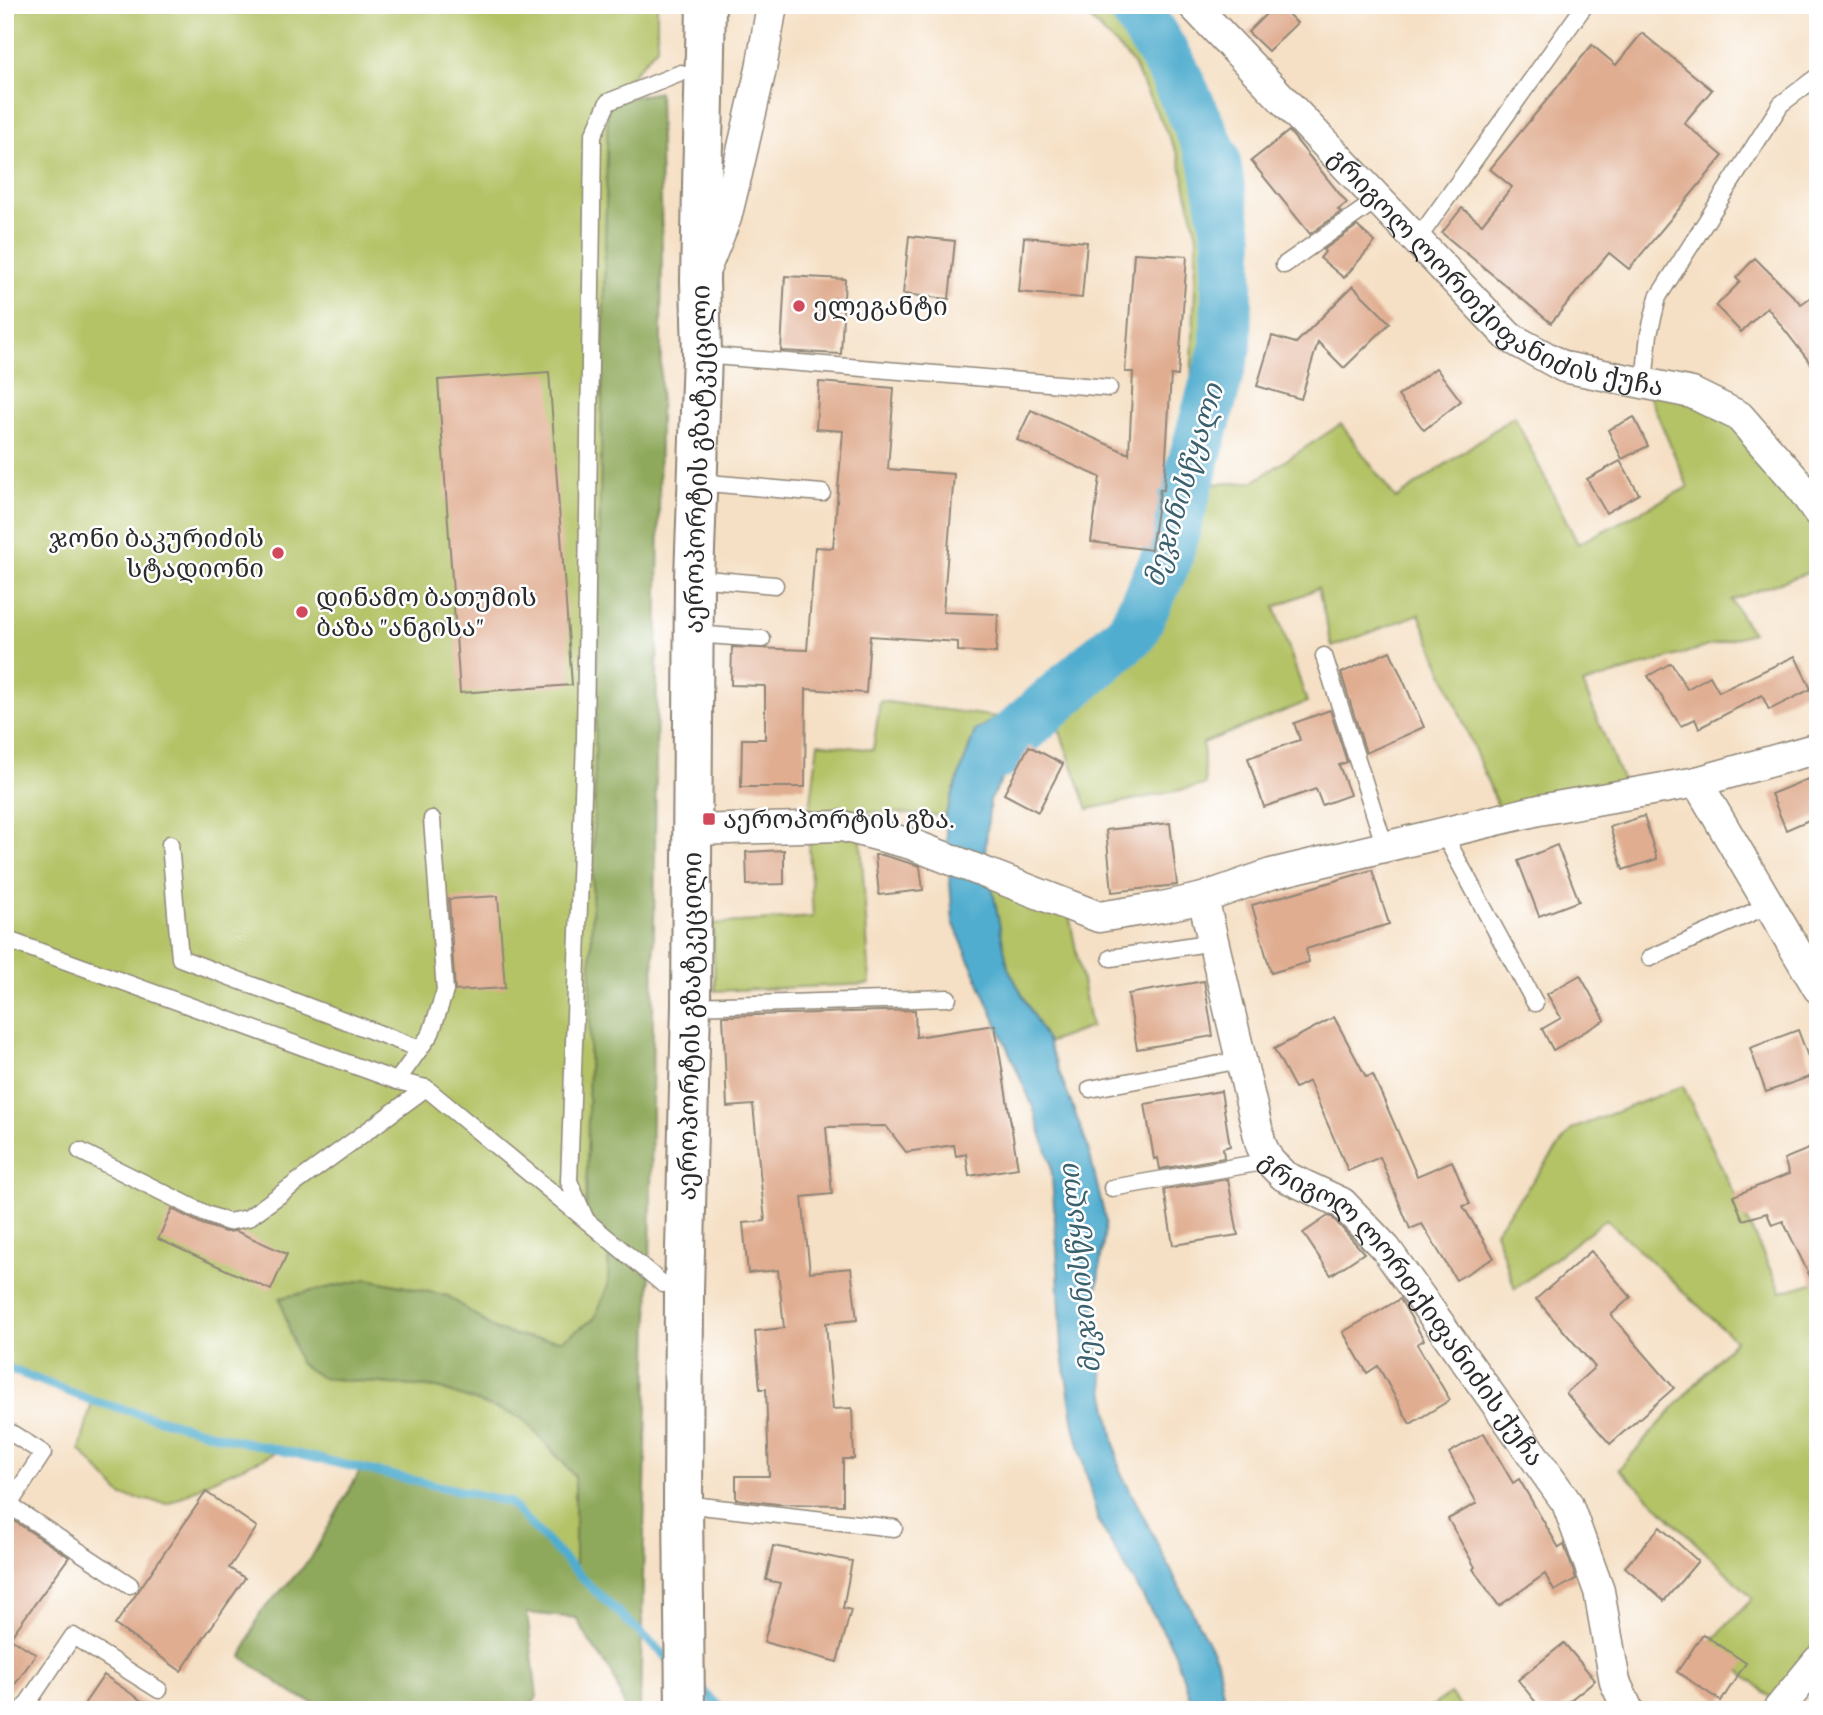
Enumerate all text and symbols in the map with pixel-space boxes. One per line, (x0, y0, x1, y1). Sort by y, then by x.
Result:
street label: გრიგოლ ლორთქიფანიძის ქუჩა (1321, 141, 1667, 404)
street label: აეროპორტის გზატკეცილი (677, 284, 719, 634)
place label: ელეგანტი (813, 289, 948, 323)
marker: ელეგანტი (791, 298, 807, 314)
water label: მეჯინისწყალი (1135, 377, 1232, 591)
place label: ჯონი ბაკურიძის სტადიონი (49, 521, 264, 585)
marker: ჯონი ბაკურიძის სტადიონი (270, 545, 286, 561)
place label: დინამო ბათუმის ბაზა "ანგისა" (316, 580, 537, 644)
marker: დინამო ბათუმის ბაზა "ანგისა" (294, 604, 310, 620)
place label: აეროპორტის გზა. (723, 802, 955, 836)
marker: აეროპორტის გზა. (701, 811, 717, 827)
street label: აეროპორტის გზატკეცილი (669, 851, 709, 1201)
street label: გრიგოლ ლორთქიფანიძის ქუჩა (1252, 1144, 1552, 1473)
water label: მეჯინისწყალი (1050, 1160, 1108, 1376)

